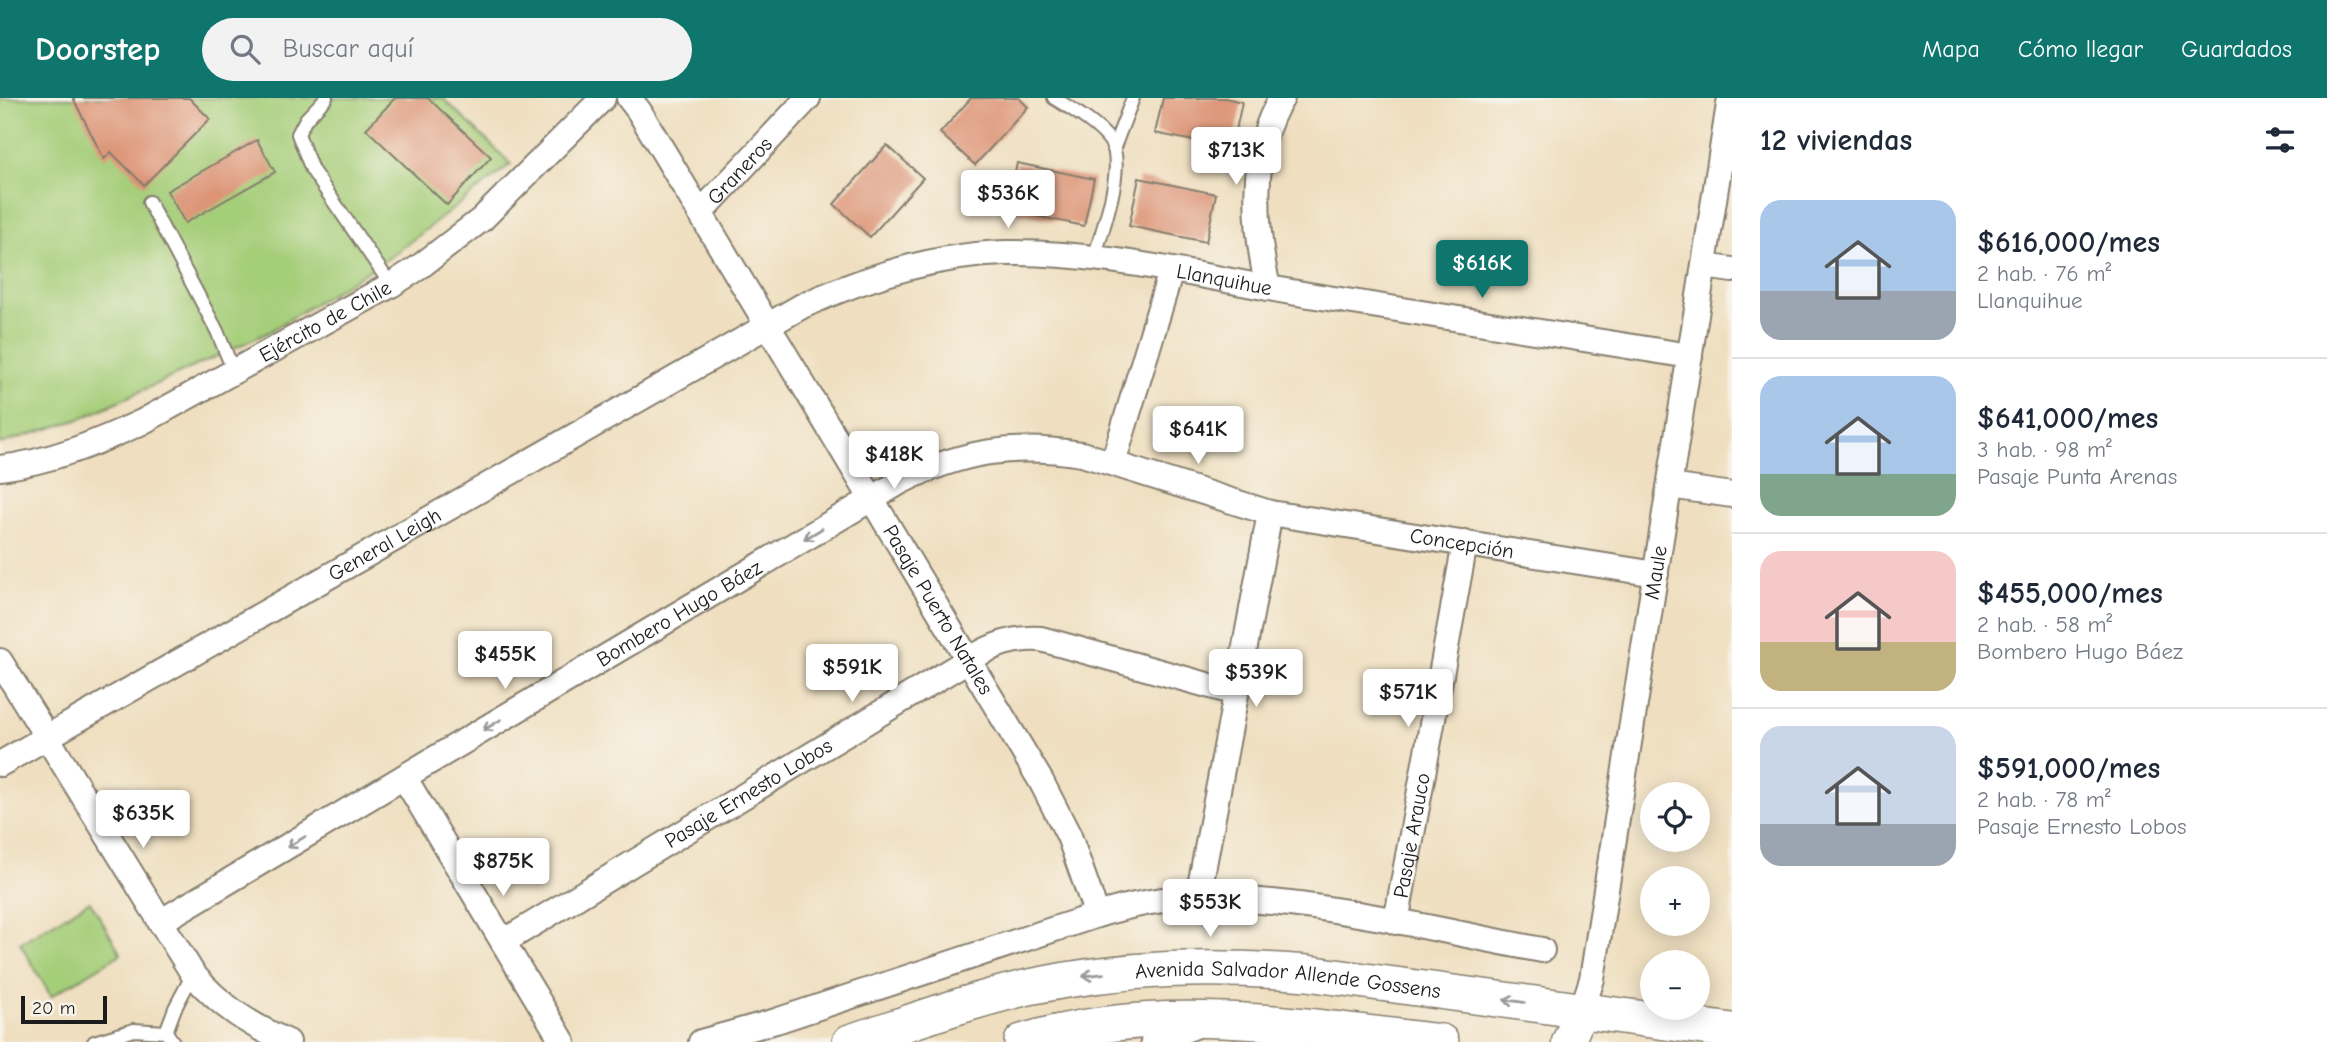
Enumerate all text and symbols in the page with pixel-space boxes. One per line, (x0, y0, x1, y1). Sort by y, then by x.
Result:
search box (202, 18, 692, 81)
text: Doorstep (35, 30, 160, 68)
icon: search (226, 30, 264, 68)
text: Buscar aquí (282, 34, 414, 64)
text: Mapa (1922, 35, 1980, 63)
text: Cómo llegar (2018, 35, 2143, 63)
text: Guardados (2181, 35, 2292, 63)
icon: filters (2261, 121, 2299, 159)
text: 12 viviendas (1760, 123, 1912, 158)
pin: $713K (1187, 127, 1285, 187)
street label: Graneros (702, 132, 777, 209)
text: $713K (1207, 136, 1265, 163)
pin: $536K (959, 170, 1057, 230)
text: $536K (977, 179, 1039, 206)
text: $616,000/mes (1977, 225, 2160, 260)
icon: home (1816, 228, 1900, 312)
pin: $616K (1433, 240, 1531, 300)
text: $616K (1452, 249, 1512, 276)
street label: Llanquihue (1175, 259, 1274, 300)
text: 2 hab. · 76 m² (1977, 260, 2111, 287)
street label: Ejército de Chile (255, 275, 395, 367)
text: Llanquihue (1977, 287, 2083, 314)
text: $641,000/mes (1977, 401, 2158, 436)
icon: home (1816, 404, 1900, 488)
pin: $641K (1149, 406, 1247, 466)
text: $641K (1169, 415, 1227, 442)
pin: $418K (845, 432, 943, 491)
text: 3 hab. · 98 m² (1977, 436, 2112, 463)
text: $418K (865, 440, 923, 467)
text: Pasaje Punta Arenas (1977, 463, 2177, 490)
street label: General Leigh (324, 503, 445, 586)
street label: Pasaje Puerto Natales (878, 521, 998, 699)
street label: Concepción (1408, 523, 1516, 563)
one-way arrow (804, 527, 824, 541)
street label: Maule (1640, 544, 1672, 601)
street label: Bombero Hugo Báez (592, 555, 766, 672)
text: $455,000/mes (1977, 576, 2163, 611)
icon: home (1816, 579, 1900, 663)
text: 2 hab. · 58 m² (1977, 611, 2112, 638)
pin: $455K (456, 632, 554, 691)
text: Bombero Hugo Báez (1977, 638, 2183, 665)
text: $455K (474, 640, 536, 667)
pin: $591K (803, 644, 901, 704)
pin: $539K (1207, 650, 1305, 709)
text: $591K (822, 653, 882, 680)
text: $539K (1225, 658, 1287, 685)
pin: $571K (1359, 670, 1457, 729)
text: $571K (1379, 678, 1437, 705)
one-way arrow (482, 719, 502, 733)
street label: Pasaje Ernesto Lobos (660, 733, 836, 853)
text: $591,000/mes (1977, 751, 2160, 786)
icon: home (1816, 754, 1900, 838)
street label: Pasaje Arauco (1389, 771, 1435, 900)
map controls (1640, 782, 1710, 1020)
button: locate (1640, 782, 1710, 852)
text: 2 hab. · 78 m² (1977, 786, 2111, 813)
pin: $635K (94, 790, 192, 850)
text: $635K (112, 799, 174, 826)
text: Pasaje Ernesto Lobos (1977, 813, 2187, 840)
one-way arrow (286, 835, 306, 849)
pin: $875K (454, 838, 552, 898)
text: $875K (472, 847, 534, 874)
button: + (1640, 866, 1710, 936)
pin: $553K (1161, 880, 1259, 939)
text: $553K (1179, 888, 1241, 915)
button: − (1640, 950, 1710, 1020)
street label: Avenida Salvador Allende Gossens (1134, 957, 1442, 1003)
one-way arrow (1083, 969, 1105, 982)
scale bar (21, 993, 107, 1025)
one-way arrow (1504, 994, 1526, 1007)
text: 20 m (32, 997, 76, 1019)

